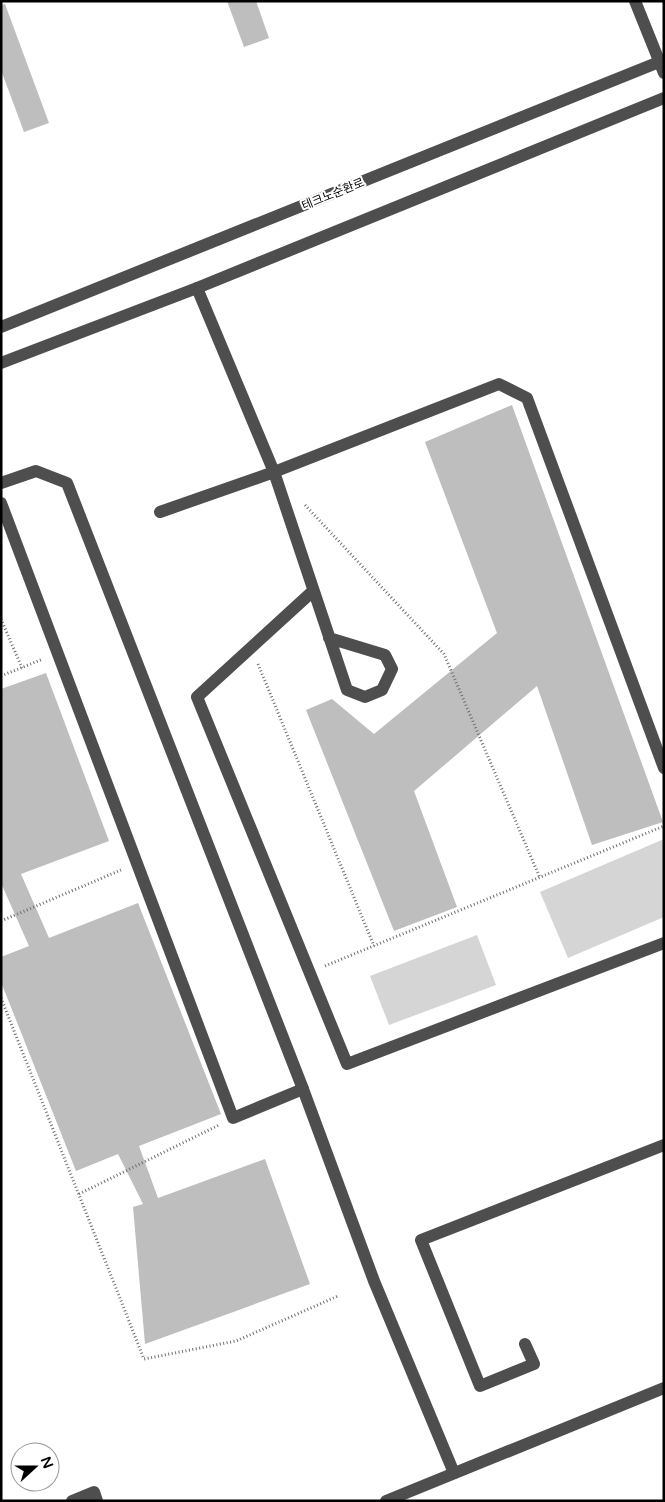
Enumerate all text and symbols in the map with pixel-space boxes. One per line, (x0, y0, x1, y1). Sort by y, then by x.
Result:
street label: 테크노순환로 (300, 175, 366, 213)
north arrow (10, 1442, 60, 1492)
text: N (37, 1454, 57, 1471)

